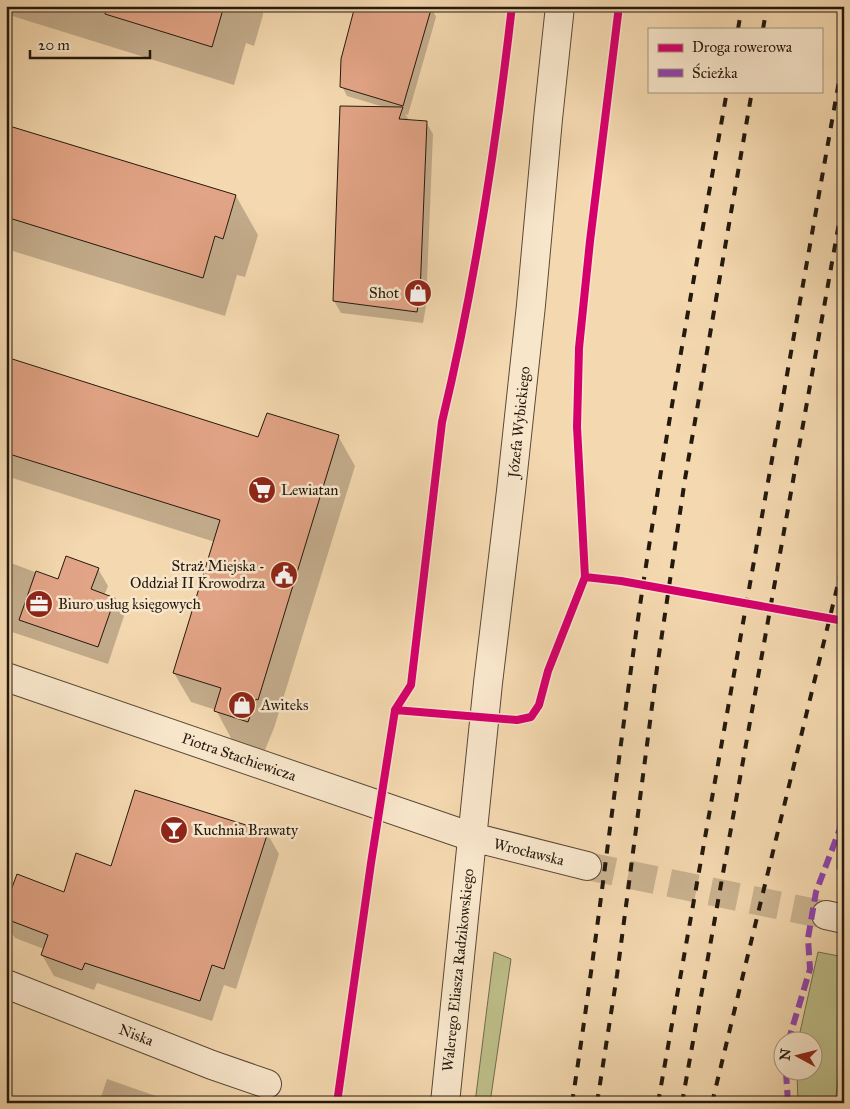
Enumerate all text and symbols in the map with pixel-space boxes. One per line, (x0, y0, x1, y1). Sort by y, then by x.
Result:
scale bar (30, 28, 150, 60)
legend (648, 28, 822, 92)
text: 20 m (38, 36, 70, 54)
text: Droga rowerowa (692, 38, 793, 56)
text: Ścieżka (692, 63, 738, 82)
shop icon: Shot (403, 278, 433, 308)
place label: Shot (369, 284, 400, 302)
street label: Józefa Wybickiego (504, 365, 535, 481)
supermarket icon: Lewiatan (247, 475, 277, 505)
place label: Lewiatan (281, 481, 338, 499)
place label: Straż Miejska - Oddział II Krowodrza (130, 557, 266, 592)
public building icon: Straż Miejska - Oddział II Krowodrza (269, 560, 299, 590)
office icon: Biuro usług księgowych (24, 589, 54, 619)
place label: Biuro usług księgowych (58, 595, 201, 613)
shop icon: Awiteks (227, 690, 257, 720)
place label: Awiteks (260, 696, 308, 714)
street label: Piotra Stachiewicza (180, 729, 299, 785)
bar icon: Kuchnia Brawaty (159, 815, 189, 845)
place label: Kuchnia Brawaty (193, 821, 299, 839)
street label: Wrocławska (492, 835, 567, 870)
street label: Walerego Eliasza Radzikowskiego (438, 867, 478, 1072)
street label: Niska (116, 1020, 156, 1050)
north arrow (772, 1032, 822, 1082)
text: N (776, 1047, 795, 1061)

